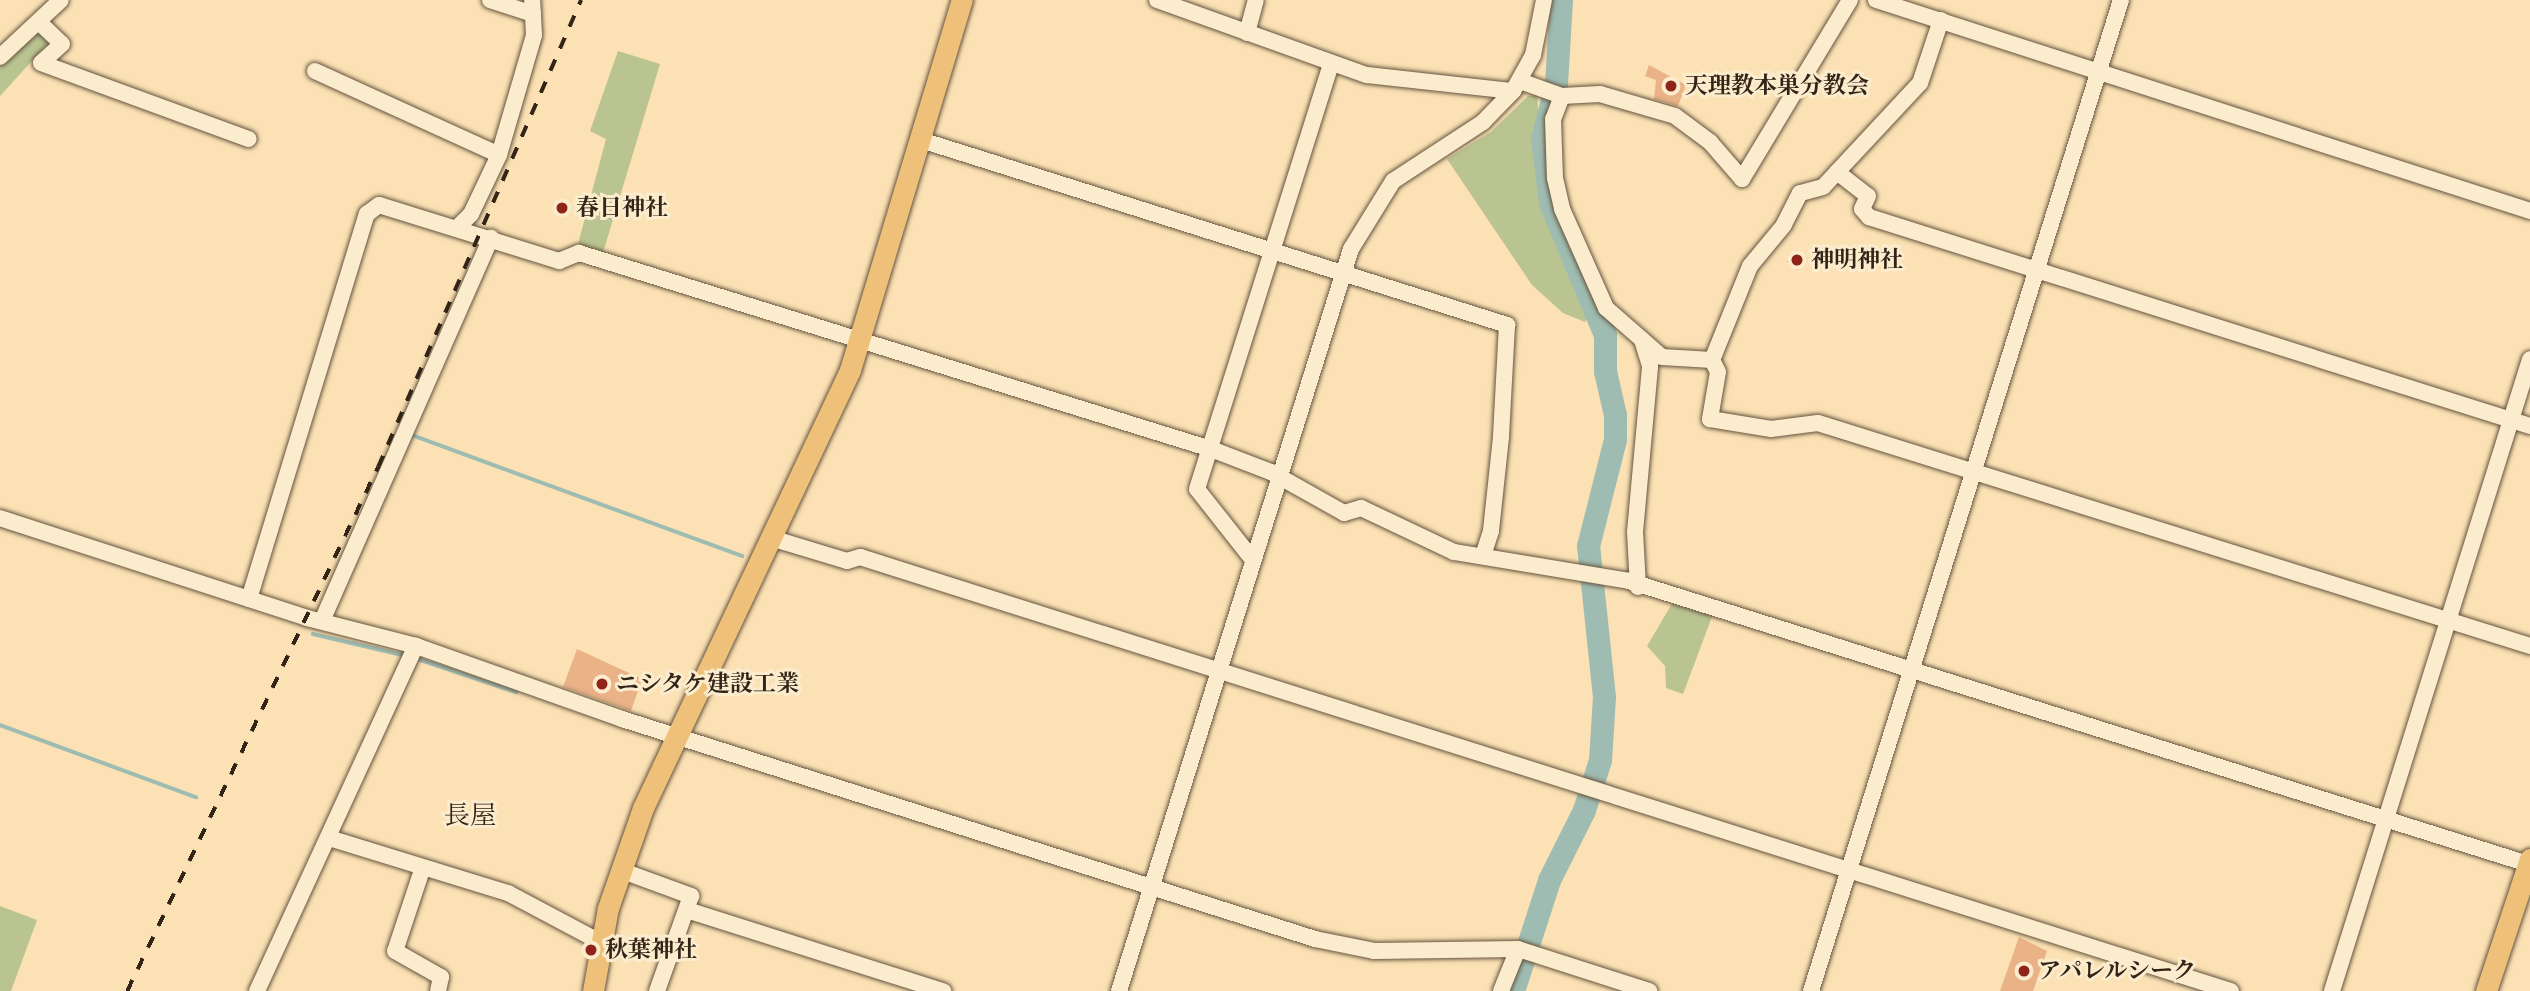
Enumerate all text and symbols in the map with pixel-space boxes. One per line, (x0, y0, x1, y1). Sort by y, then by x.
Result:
place label: 天理教本巣分教会 (1685, 72, 1869, 100)
marker: 天理教本巣分教会 (1663, 78, 1679, 94)
place label: 春日神社 (576, 194, 668, 222)
marker: 春日神社 (554, 200, 570, 216)
place label: 神明神社 (1811, 246, 1903, 274)
marker: 神明神社 (1789, 252, 1805, 268)
place label: ニシタケ建設工業 (616, 670, 800, 698)
marker: ニシタケ建設工業 (594, 676, 610, 692)
district label: 長屋 (444, 800, 496, 832)
place label: 秋葉神社 (605, 936, 697, 964)
marker: 秋葉神社 (583, 942, 599, 958)
place label: アパレルシーク (2038, 957, 2199, 985)
marker: アパレルシーク (2016, 963, 2032, 979)

